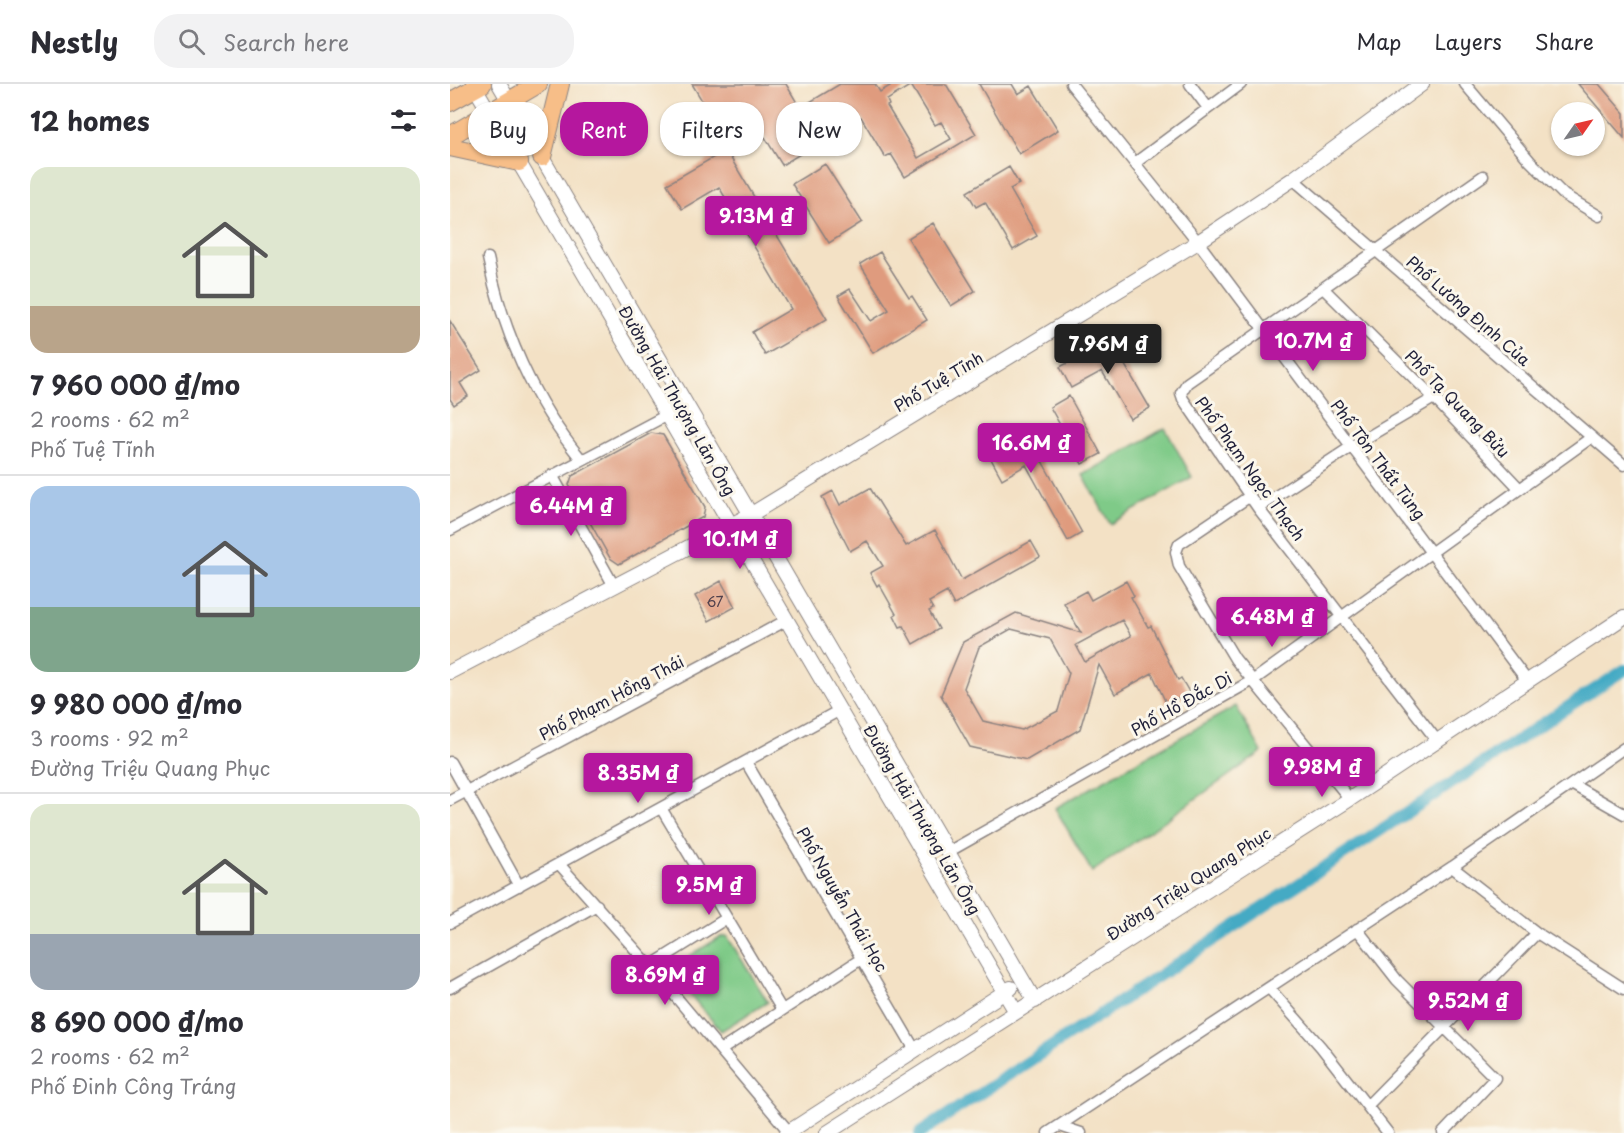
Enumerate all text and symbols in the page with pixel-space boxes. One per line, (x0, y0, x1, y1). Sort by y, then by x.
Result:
search box (154, 14, 574, 68)
text: Nestly (30, 20, 118, 63)
icon: search (175, 25, 208, 58)
text: Search here (223, 25, 349, 58)
text: Map (1357, 25, 1401, 57)
text: Layers (1434, 25, 1502, 57)
text: Share (1535, 25, 1594, 57)
text: 12 homes (30, 101, 150, 140)
chip: Buy (468, 102, 548, 156)
chip: Rent (560, 102, 648, 156)
chip: Filters (660, 102, 764, 156)
chip: New (776, 102, 862, 156)
north arrow (1551, 102, 1605, 156)
map controls (1551, 102, 1605, 156)
icon: filters (387, 104, 420, 137)
pin: 9.13M ₫ (701, 196, 811, 247)
text: 9.13M ₫ (719, 200, 793, 230)
icon: home (171, 206, 279, 314)
street label: Phố Lương Định Của (1402, 249, 1536, 371)
street label: Đường Hải Thượng Lãn Ông (614, 300, 742, 500)
pin: 10.7M ₫ (1258, 321, 1368, 372)
pin: 7.96M ₫ (1053, 324, 1163, 375)
text: 10.7M ₫ (1274, 325, 1352, 355)
text: 7.96M ₫ (1068, 328, 1148, 358)
street label: Phố Tạ Quang Bửu (1400, 344, 1516, 462)
street label: Phố Tuệ Tĩnh (889, 345, 987, 417)
text: 7 960 000 ₫/mo (30, 365, 240, 404)
street label: Phố Phạm Ngọc Thạch (1190, 391, 1312, 545)
street label: Phố Tôn Thất Tùng (1326, 394, 1432, 524)
text: 2 rooms · 62 m² (30, 404, 190, 434)
pin: 16.6M ₫ (976, 423, 1086, 474)
text: 16.6M ₫ (992, 427, 1070, 457)
text: Phố Tuệ Tĩnh (30, 434, 155, 464)
pin: 6.44M ₫ (516, 486, 626, 537)
text: 6.44M ₫ (529, 490, 613, 520)
pin: 10.1M ₫ (685, 519, 795, 570)
text: 10.1M ₫ (703, 523, 777, 553)
icon: home (171, 525, 279, 633)
house number: 67 (706, 591, 724, 612)
pin: 6.48M ₫ (1217, 597, 1327, 648)
text: 6.48M ₫ (1230, 601, 1314, 631)
street label: Phố Phạm Hồng Thái (534, 649, 688, 745)
street label: Phố Hồ Đắc Di (1126, 665, 1236, 741)
text: 9 980 000 ₫/mo (30, 684, 242, 723)
street label: Đường Hải Thượng Lãn Ông (859, 719, 987, 919)
text: 3 rooms · 92 m² (30, 723, 189, 753)
pin: 9.98M ₫ (1267, 747, 1377, 798)
text: 9.98M ₫ (1283, 751, 1361, 781)
text: Đường Triệu Quang Phục (30, 753, 270, 783)
pin: 8.35M ₫ (583, 753, 693, 804)
text: 8.35M ₫ (598, 757, 678, 787)
street label: Đường Triệu Quang Phục (1101, 821, 1275, 945)
street label: Phố Nguyễn Thái Học (792, 822, 894, 976)
icon: home (171, 843, 279, 951)
pin: 9.5M ₫ (660, 865, 758, 916)
text: 9.5M ₫ (676, 869, 742, 899)
pin: 8.69M ₫ (610, 955, 720, 1006)
text: 8.69M ₫ (625, 959, 705, 989)
pin: 9.52M ₫ (1413, 981, 1523, 1032)
text: 9.52M ₫ (1428, 985, 1508, 1015)
text: 8 690 000 ₫/mo (30, 1002, 244, 1041)
text: 2 rooms · 62 m² (30, 1041, 190, 1071)
text: Phố Đinh Công Tráng (30, 1071, 237, 1101)

